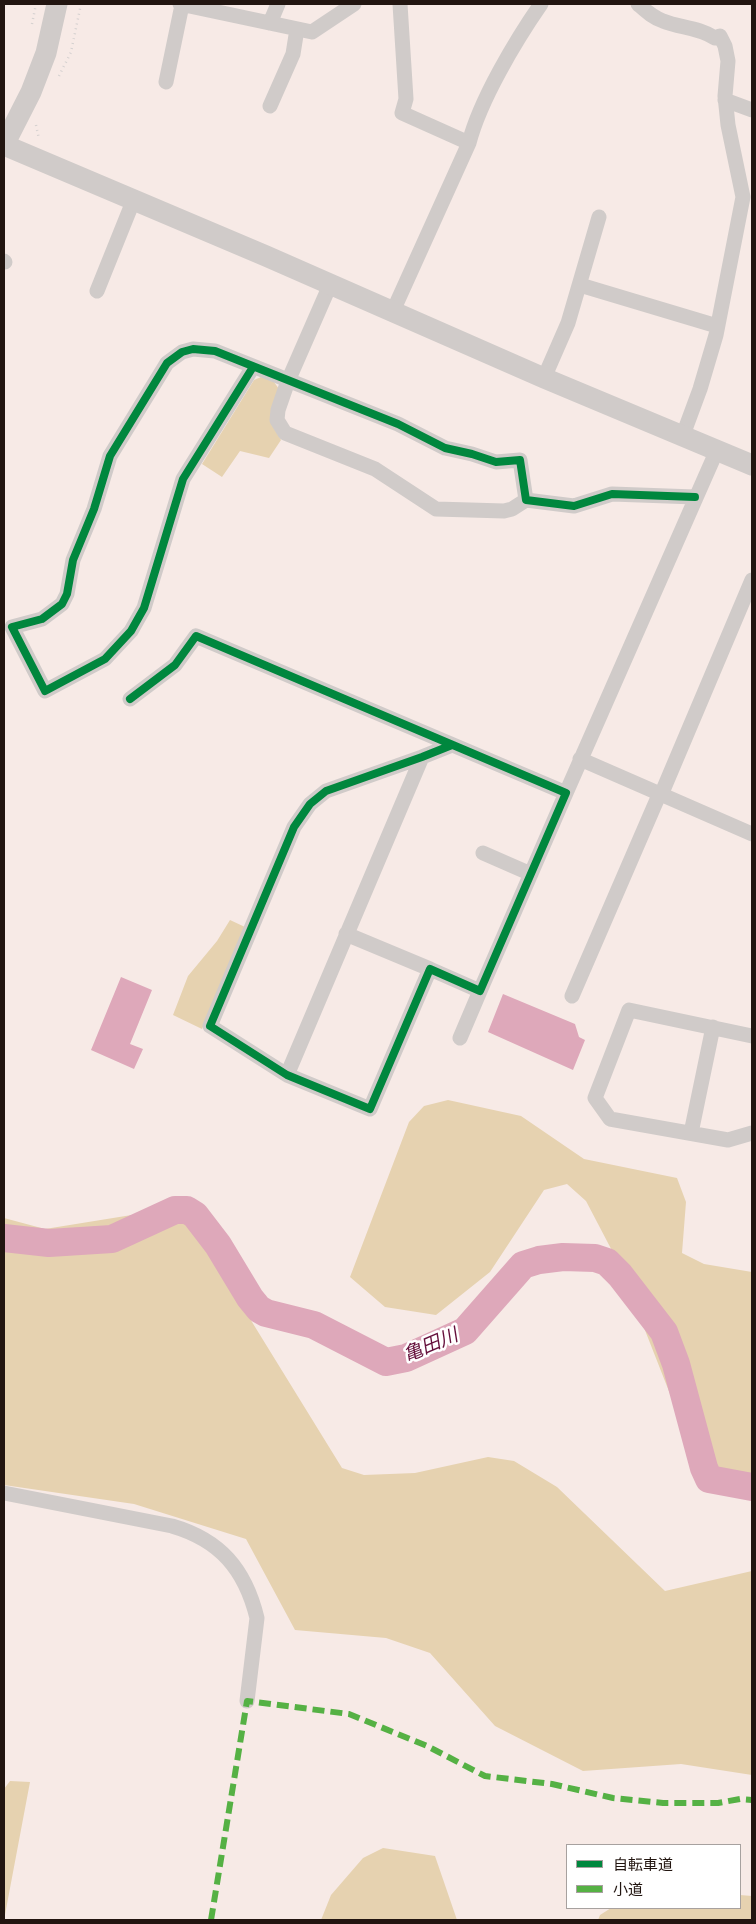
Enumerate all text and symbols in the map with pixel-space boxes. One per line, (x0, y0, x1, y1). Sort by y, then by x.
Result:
water label: 亀田川 (400, 1324, 462, 1368)
legend (566, 1844, 741, 1909)
text: 自転車道 (613, 1857, 673, 1873)
text: 小道 (613, 1882, 643, 1898)

